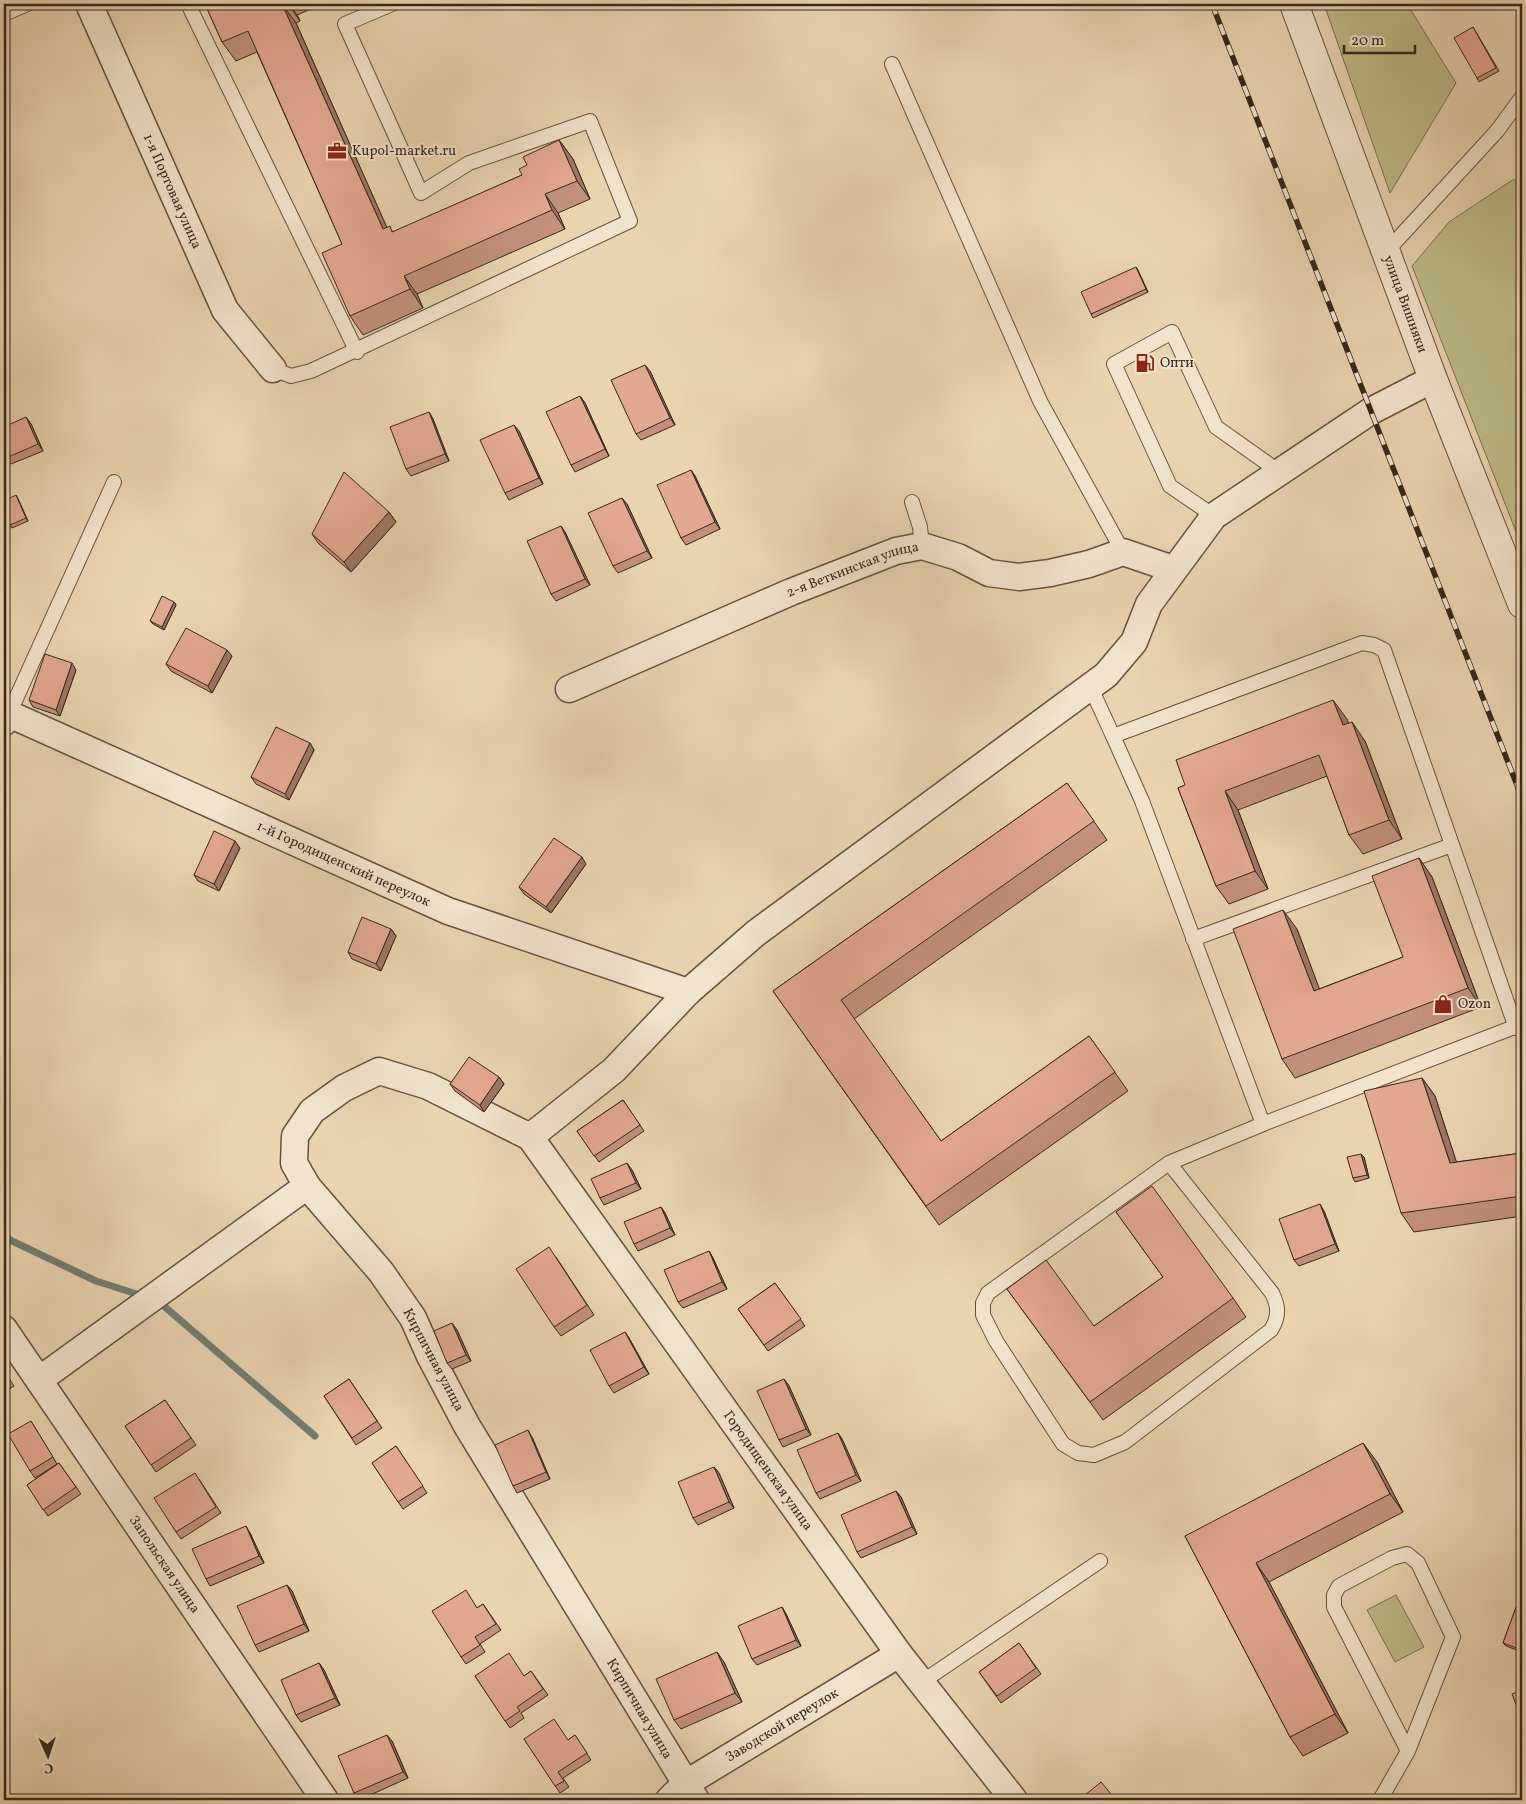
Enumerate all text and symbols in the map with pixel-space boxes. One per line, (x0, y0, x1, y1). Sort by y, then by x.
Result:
scale bar (1344, 22, 1415, 54)
text: 20 m (1351, 31, 1384, 52)
street label: 1-я Портовая улица (138, 131, 206, 252)
office icon: Kupol-market.ru (326, 140, 348, 162)
place label: Kupol-market.ru (352, 142, 456, 161)
street label: улица Вишняки (1378, 253, 1432, 356)
fuel station icon: Опти (1134, 352, 1156, 374)
place label: Опти (1160, 354, 1194, 373)
street label: 2-я Веткинская улица (783, 537, 920, 602)
street label: 1-й Городищенский переулок (254, 817, 434, 912)
shop icon: Ozon (1432, 993, 1454, 1015)
place label: Ozon (1458, 995, 1491, 1014)
street label: Кирпичная улица (398, 1305, 468, 1415)
street label: Городищенская улица (719, 1407, 817, 1534)
street label: Запольская улица (124, 1512, 205, 1617)
street label: Кирпичная улица (601, 1655, 677, 1763)
street label: Заводской переулок (722, 1683, 842, 1767)
north arrow (22, 1732, 72, 1782)
text: С (44, 1758, 54, 1777)

